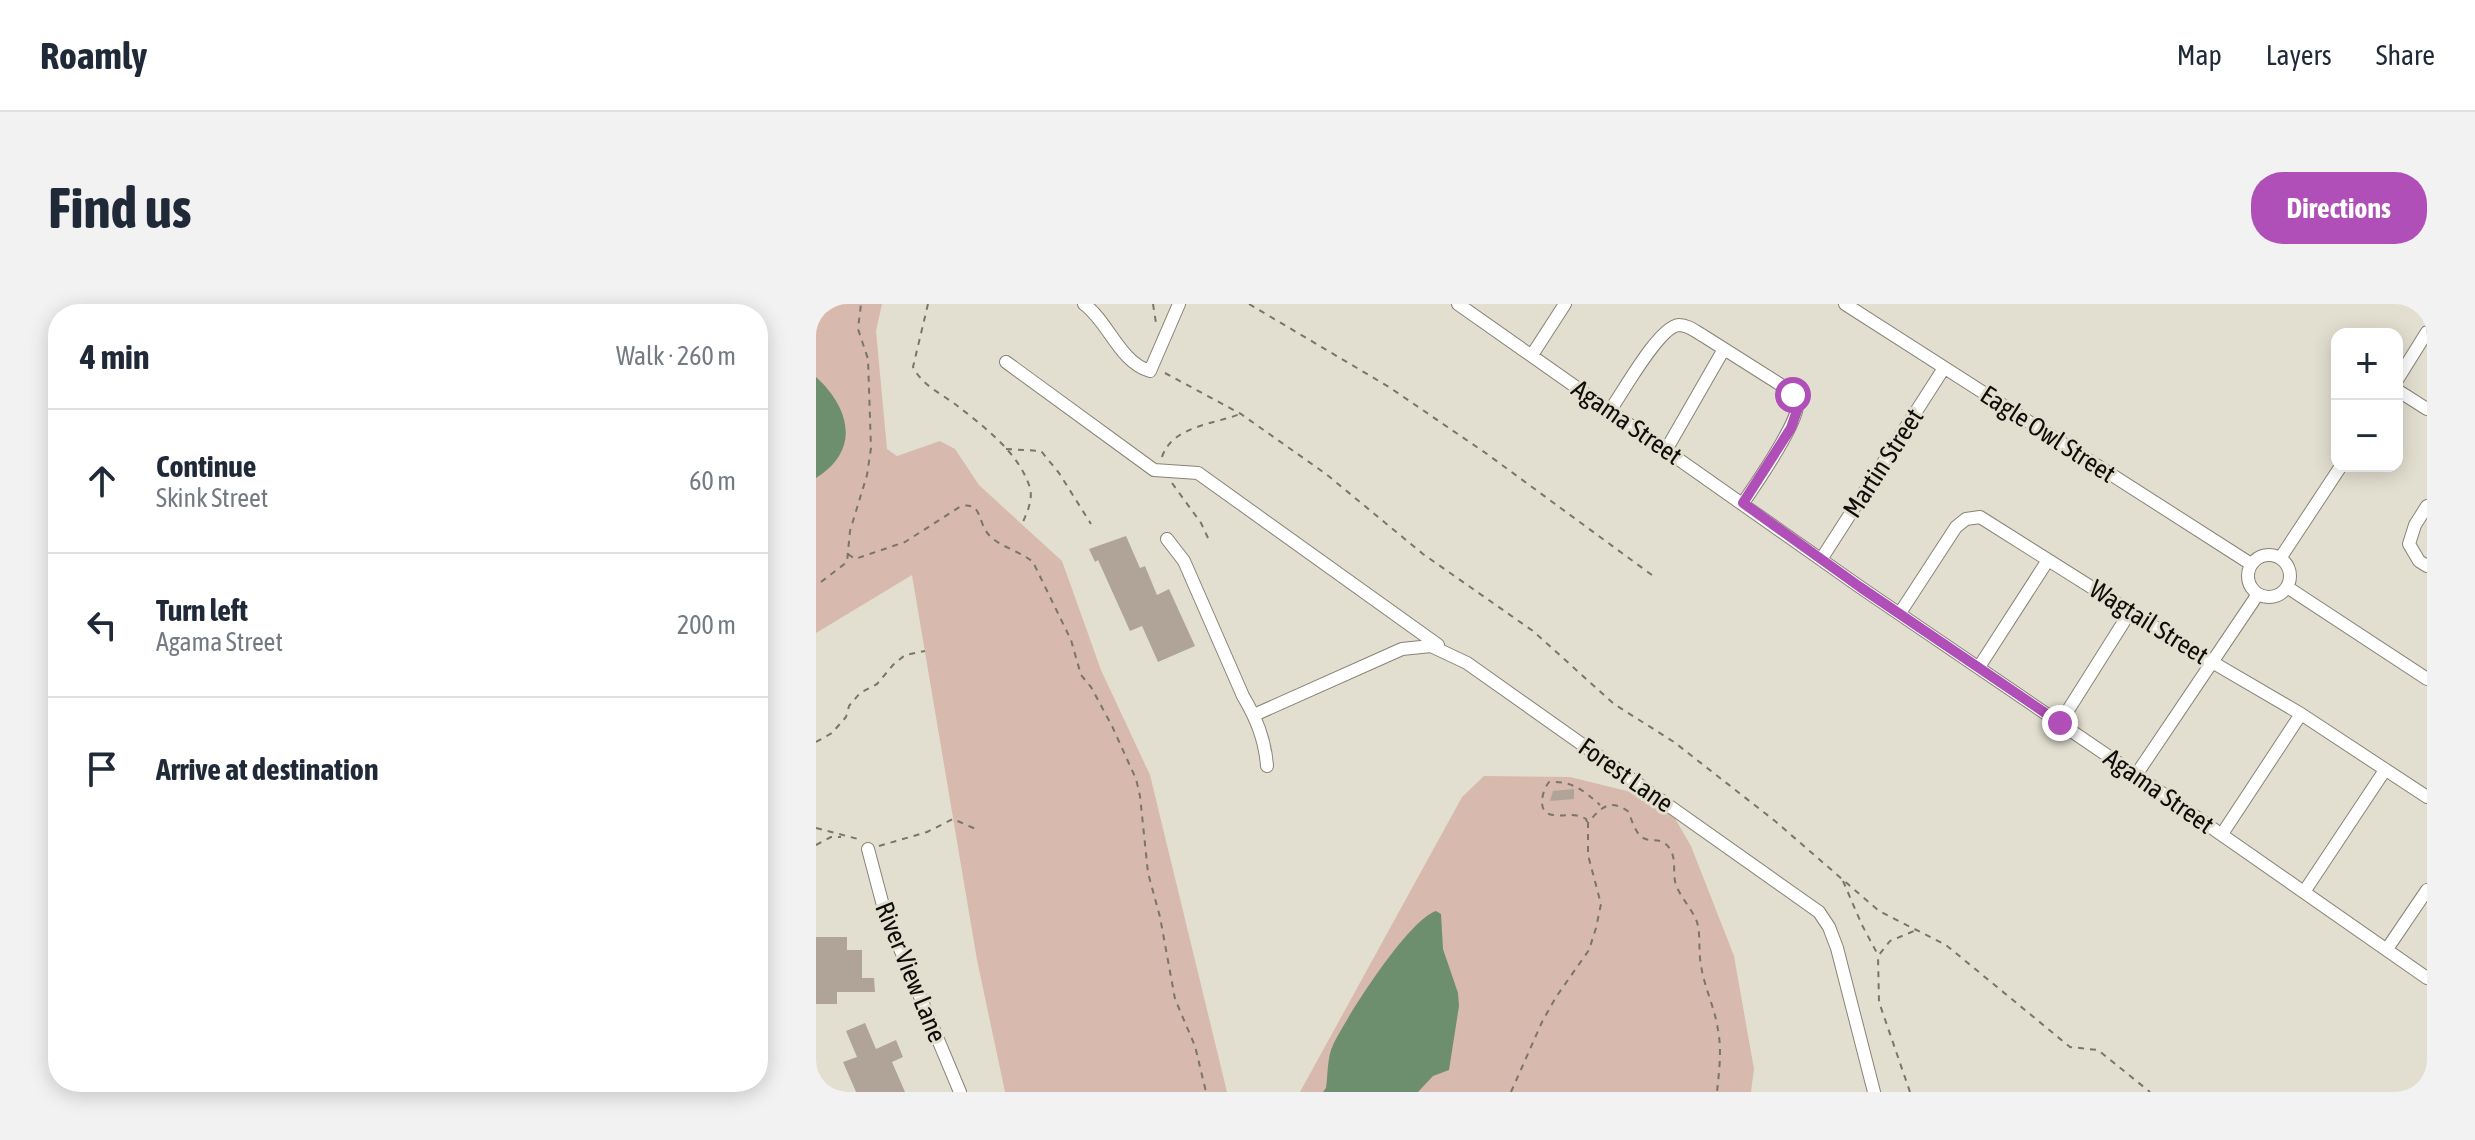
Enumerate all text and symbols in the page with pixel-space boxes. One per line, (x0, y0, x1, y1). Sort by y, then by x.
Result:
text: Roamly (40, 34, 147, 77)
text: Map (2177, 39, 2222, 71)
text: Layers (2266, 39, 2332, 71)
text: Share (2376, 39, 2435, 71)
button: Directions (2251, 172, 2427, 244)
text: Find us (48, 176, 192, 240)
map controls (2331, 328, 2403, 472)
button: + (2331, 328, 2403, 400)
text: 4 min (80, 337, 149, 376)
text: Walk · 260 m (616, 341, 736, 371)
street label: Agama Street (1566, 373, 1688, 471)
route start (1775, 377, 1811, 413)
street label: Eagle Owl Street (1975, 379, 2121, 489)
button: − (2331, 400, 2403, 472)
street label: Martin Street (1837, 403, 1929, 523)
text: Continue (156, 449, 256, 483)
icon: ahead (80, 459, 124, 503)
text: 60 m (689, 466, 736, 496)
text: Skink Street (156, 483, 268, 513)
street label: Wagtail Street (2084, 574, 2214, 670)
text: Turn left (156, 593, 248, 627)
icon: left (80, 603, 124, 647)
text: 200 m (677, 610, 736, 640)
text: Agama Street (156, 627, 283, 657)
route end (2042, 705, 2078, 741)
street label: Forest Lane (1573, 732, 1679, 818)
street label: Agama Street (2098, 742, 2220, 840)
icon: arrive (80, 747, 124, 791)
text: Arrive at destination (156, 752, 378, 786)
street label: River View Lane (869, 898, 953, 1046)

